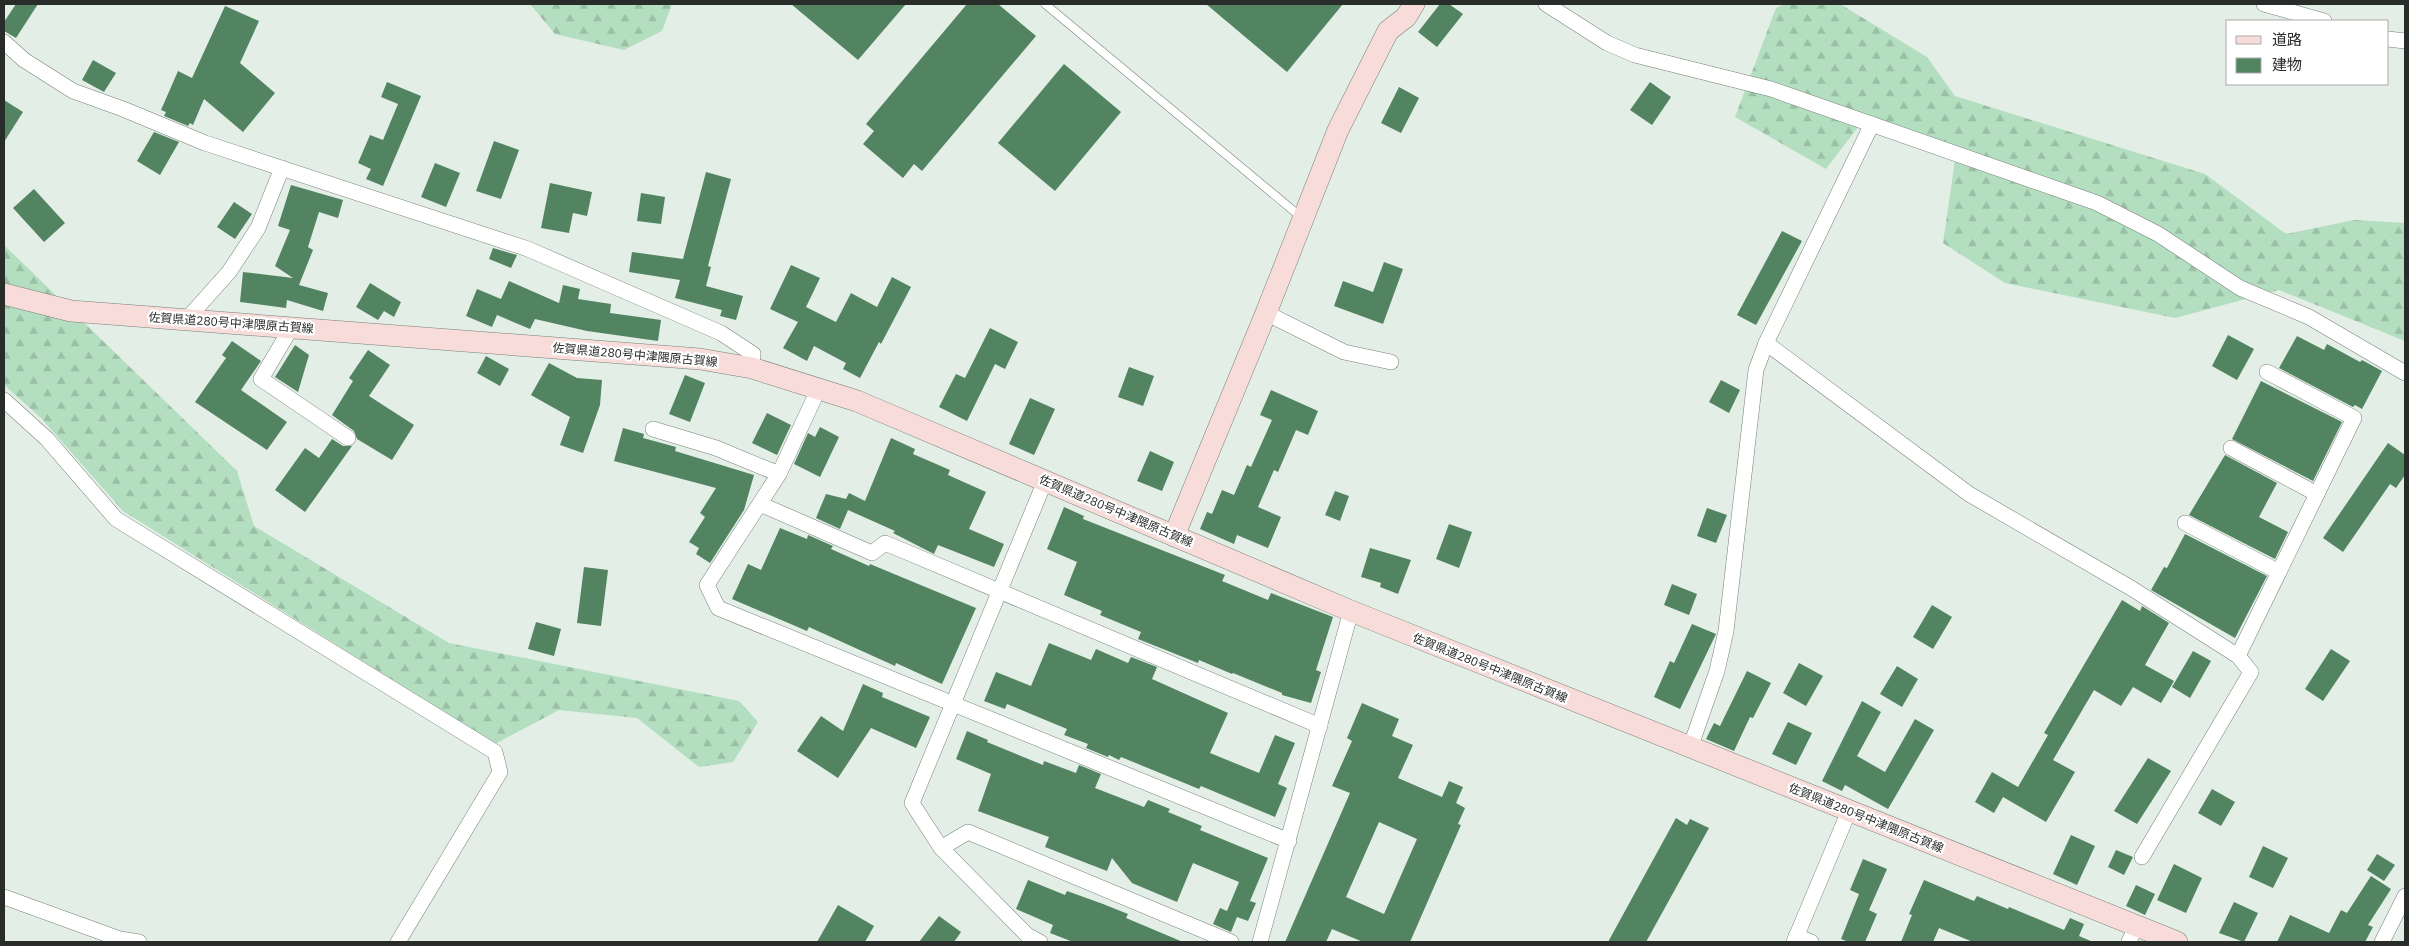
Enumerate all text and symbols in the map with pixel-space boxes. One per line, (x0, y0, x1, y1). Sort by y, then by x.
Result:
legend (2226, 20, 2389, 85)
text: 道路 (2272, 30, 2302, 49)
text: 建物 (2272, 55, 2302, 74)
street label: 佐賀県道280号中津隈原古賀線 (148, 309, 314, 336)
street label: 佐賀県道280号中津隈原古賀線 (552, 340, 718, 369)
street label: 佐賀県道280号中津隈原古賀線 (1037, 471, 1195, 550)
street label: 佐賀県道280号中津隈原古賀線 (1411, 630, 1570, 706)
street label: 佐賀県道280号中津隈原古賀線 (1787, 780, 1946, 856)

